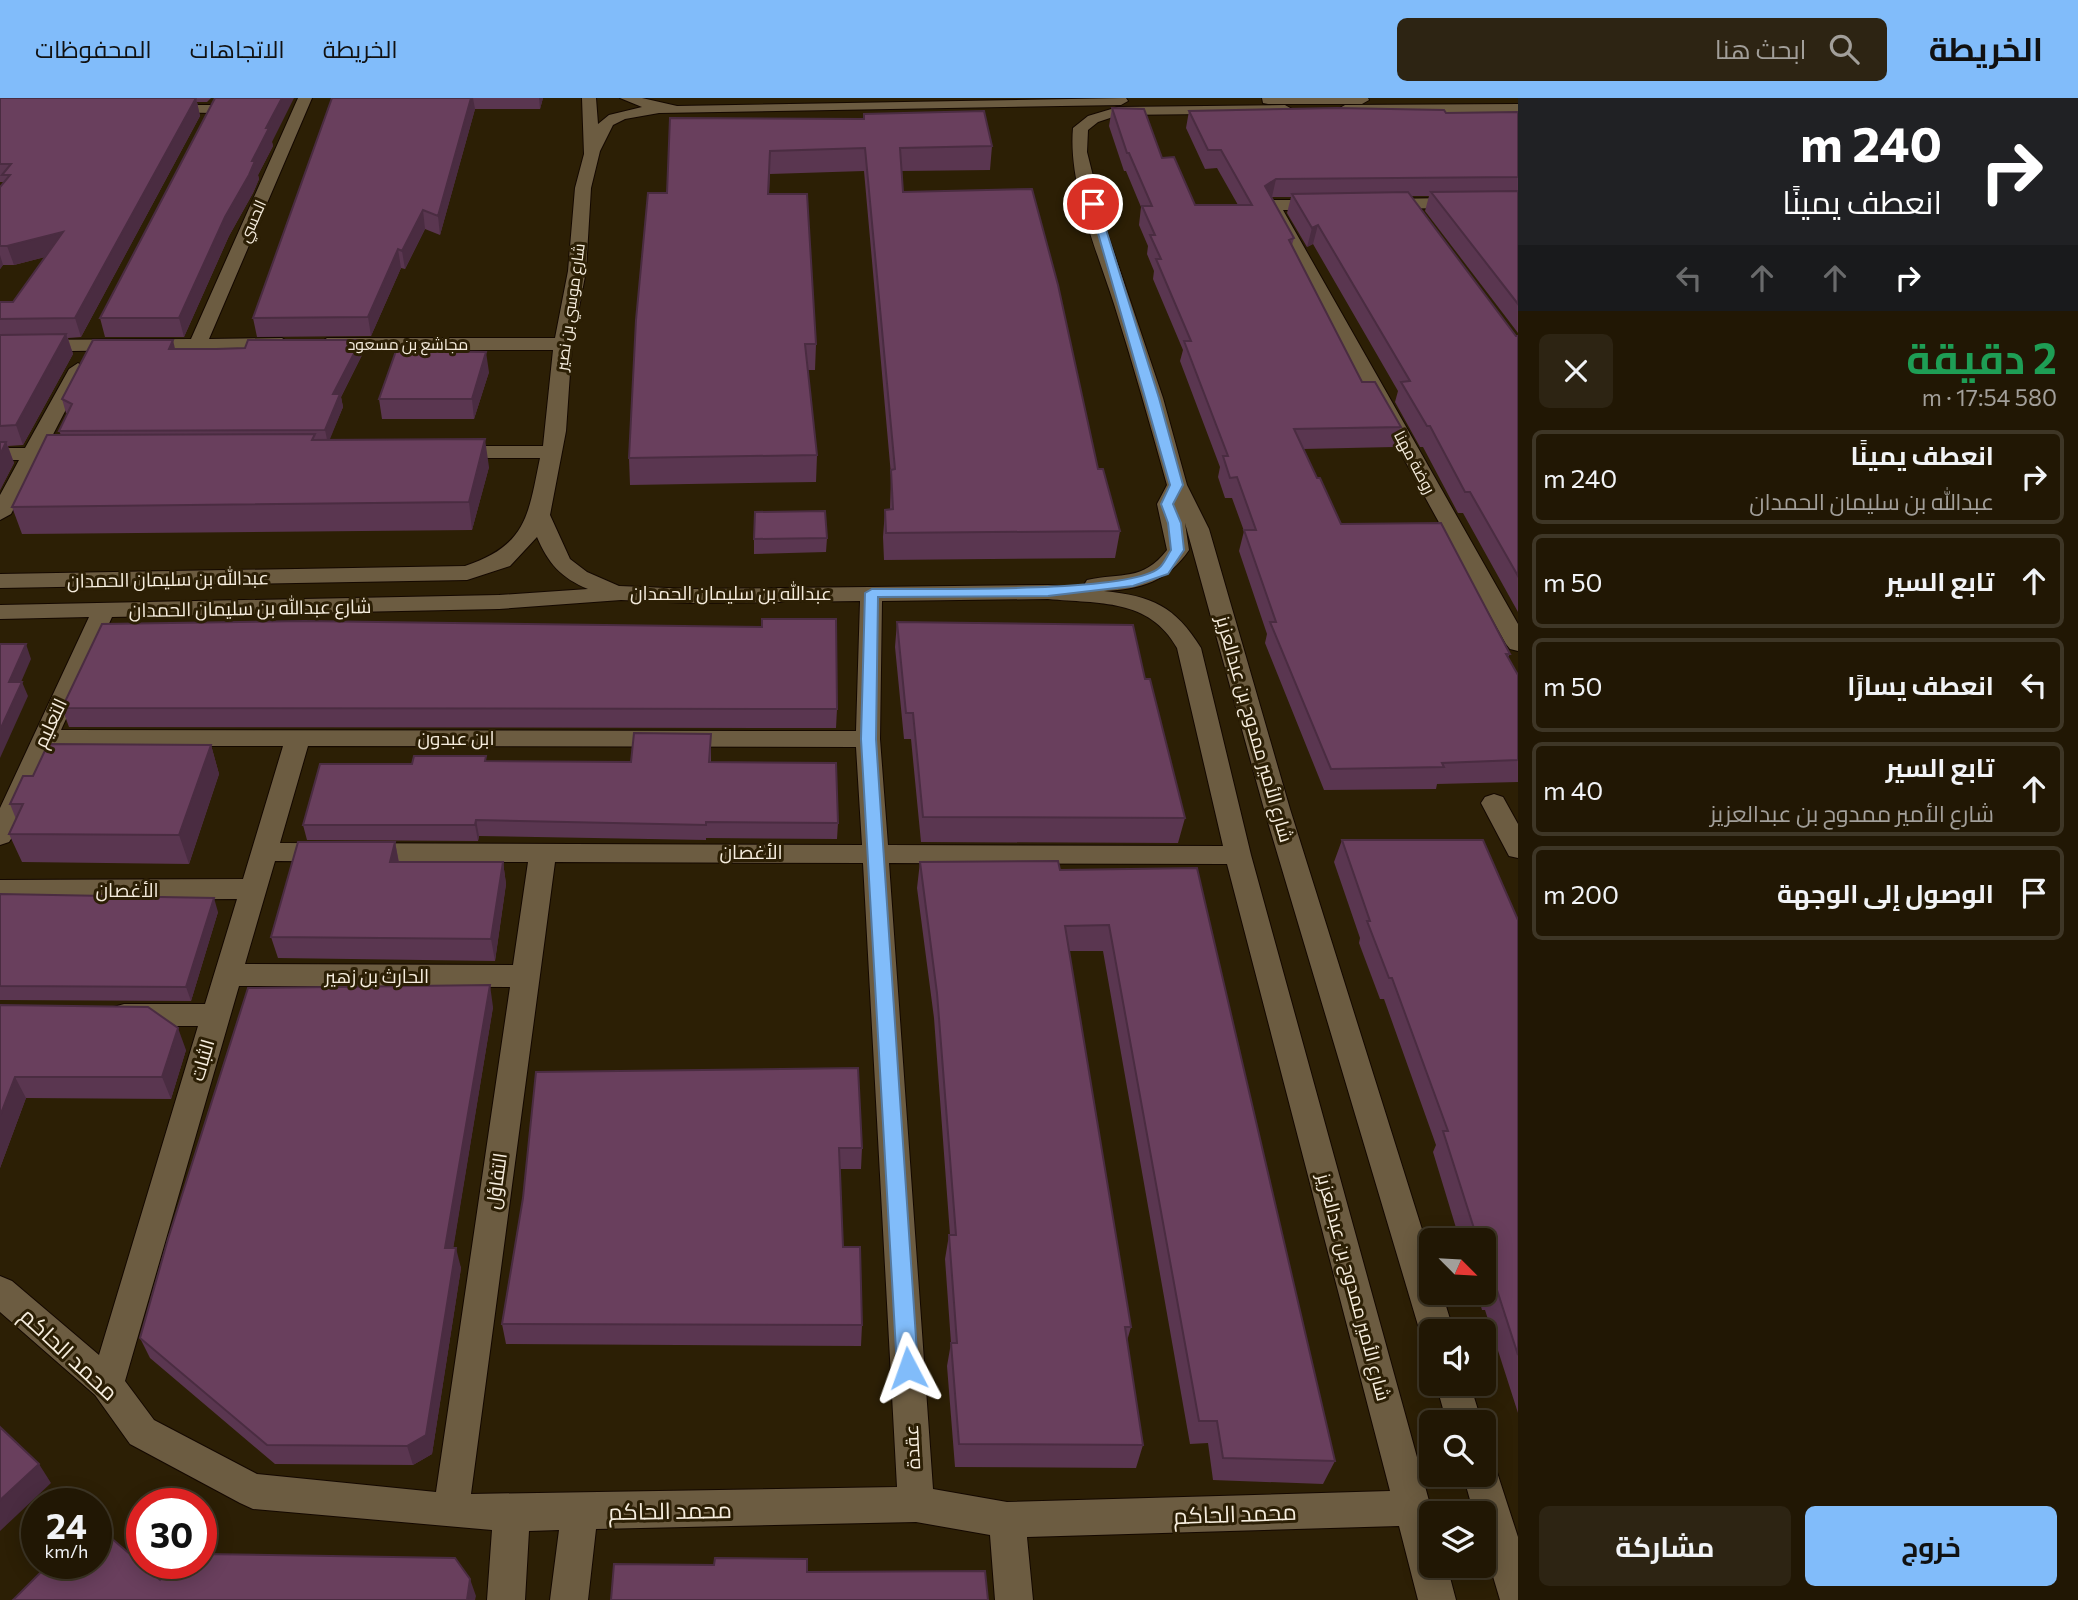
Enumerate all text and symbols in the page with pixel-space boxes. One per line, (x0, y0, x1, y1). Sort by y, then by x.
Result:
search box (1397, 18, 1887, 81)
text: الخريطة (1929, 27, 2043, 68)
icon: search (1825, 30, 1863, 68)
text: ابحث هنا (1715, 33, 1807, 64)
text: المحفوظات (35, 34, 152, 63)
text: الاتجاهات (190, 34, 285, 63)
text: الخريطة (323, 34, 398, 63)
text: 240 m (1800, 112, 1942, 172)
icon: right (1966, 126, 2057, 217)
pin (1063, 174, 1123, 234)
text: انعطف يمينًا (1782, 181, 1942, 221)
icon: arrive (1074, 185, 1112, 223)
street label: الحسي (234, 197, 273, 247)
street label: شارع موسي بن نصير (551, 242, 592, 373)
icon: left (1670, 259, 1708, 297)
icon: ahead (1743, 259, 1781, 297)
icon: ahead (1816, 259, 1854, 297)
icon: right (1889, 259, 1927, 297)
text: 2 دقيقة (1906, 331, 2057, 383)
street label: مجاشع بن مسعود (348, 334, 468, 356)
button: close (1539, 334, 1613, 408)
text: 580 m · 17:54 (1922, 383, 2057, 411)
street label: روضة مهنا (1389, 427, 1440, 497)
text: انعطف يمينًا (1850, 439, 1994, 470)
icon: right (2015, 458, 2053, 496)
text: 240 m (1543, 462, 1617, 493)
text: عبدالله بن سليمان الحمدان (1749, 487, 1994, 515)
icon: ahead (2015, 562, 2053, 600)
street label: عبدالله بن سليمان الحمدان (67, 565, 269, 593)
text: تابع السير (1886, 565, 1994, 596)
text: 50 m (1543, 566, 1603, 597)
street label: عبدالله بن سليمان الحمدان (630, 581, 832, 605)
street label: شارع عبدالله بن سليمان الحمدان (128, 594, 372, 624)
street label: شارع الأمير ممدوح بن عبدالعزيز (1209, 612, 1299, 846)
icon: left (2015, 666, 2053, 704)
text: انعطف يسارًا (1847, 669, 1994, 700)
text: 50 m (1543, 670, 1603, 701)
street label: التعليم (28, 694, 74, 752)
street label: ابن عبدون (417, 726, 495, 750)
text: تابع السير (1886, 751, 1994, 782)
icon: ahead (2015, 770, 2053, 808)
text: 40 m (1543, 774, 1603, 805)
text: شارع الأمير ممدوح بن عبدالعزيز (1710, 799, 1994, 827)
street label: الأغصان (719, 840, 783, 864)
icon: arrive (2015, 874, 2053, 912)
text: الوصول إلى الوجهة (1777, 877, 1994, 908)
street label: الأغصان (95, 878, 159, 902)
text: 200 m (1543, 878, 1619, 909)
street label: الحارث بن زهير (324, 964, 429, 988)
street label: الثبات (185, 1036, 218, 1083)
street label: التفاؤل (480, 1151, 512, 1211)
street label: شارع الأمير ممدوح بن عبدالعزيز (1310, 1170, 1396, 1404)
north arrow (1419, 1228, 1496, 1306)
map controls (1419, 1228, 1496, 1578)
street label: محمد الحاكم (13, 1301, 124, 1408)
button: sound (1419, 1319, 1496, 1396)
position arrow (871, 1331, 945, 1405)
button: search (1419, 1410, 1496, 1487)
street label: عقدة (899, 1424, 924, 1470)
speed limit sign: 30 (126, 1488, 217, 1579)
street label: محمد الحاكم (608, 1495, 732, 1528)
street label: محمد الحاكم (1173, 1497, 1297, 1532)
button: layers (1419, 1501, 1496, 1578)
text: 24 (46, 1503, 87, 1546)
button: مشاركة (1539, 1506, 1791, 1586)
button: خروج (1805, 1506, 2057, 1586)
text: km/h (45, 1540, 88, 1562)

